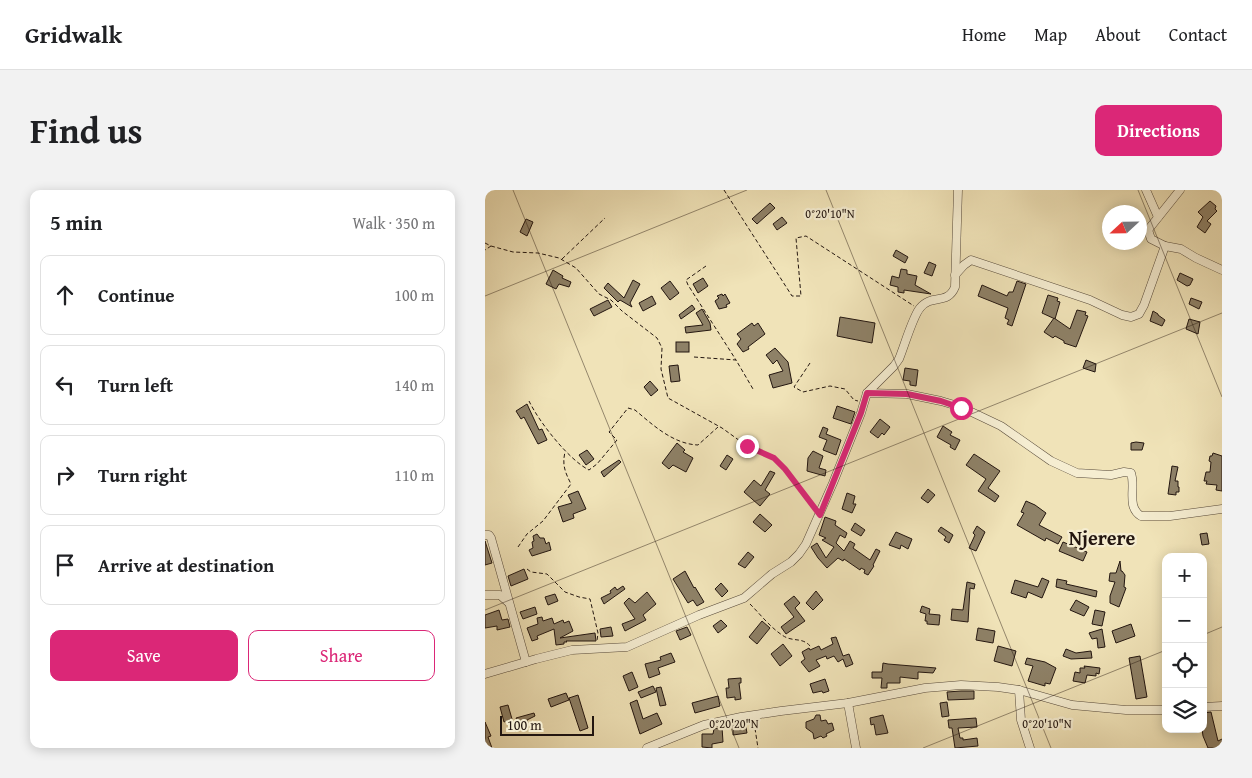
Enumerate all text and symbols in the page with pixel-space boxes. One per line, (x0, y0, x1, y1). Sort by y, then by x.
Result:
text: Gridwalk (25, 17, 122, 52)
text: Home (962, 21, 1006, 48)
text: Map (1034, 21, 1067, 48)
text: About (1095, 21, 1141, 48)
text: Contact (1169, 21, 1227, 48)
text: Find us (30, 105, 143, 156)
button: Directions (1095, 105, 1222, 156)
text: 0°20'10"N (805, 205, 855, 222)
north arrow (1102, 205, 1147, 250)
text: 5 min (50, 207, 102, 238)
text: Walk · 350 m (352, 211, 435, 235)
icon: ahead (51, 281, 79, 309)
text: Continue (98, 281, 175, 309)
text: 100 m (394, 283, 434, 307)
icon: left (51, 371, 79, 399)
text: Turn left (98, 371, 173, 399)
text: 140 m (394, 373, 434, 397)
route start (950, 397, 973, 420)
route end (736, 435, 759, 458)
icon: right (51, 461, 79, 489)
text: Turn right (98, 461, 187, 489)
text: 110 m (394, 463, 434, 487)
district label: Njerere (1069, 523, 1135, 552)
icon: arrive (51, 551, 79, 579)
text: Arrive at destination (98, 551, 274, 579)
map controls (1162, 553, 1207, 733)
button: + (1162, 553, 1207, 598)
button: − (1162, 598, 1207, 643)
button: Save (50, 630, 238, 681)
button: Share (248, 630, 435, 681)
button: locate (1162, 643, 1207, 688)
button: layers (1162, 688, 1207, 733)
scale bar (500, 713, 594, 736)
text: 100 m (507, 715, 542, 735)
text: 0°20'20"N (709, 715, 759, 732)
text: 0°20'10"N (1022, 715, 1072, 732)

